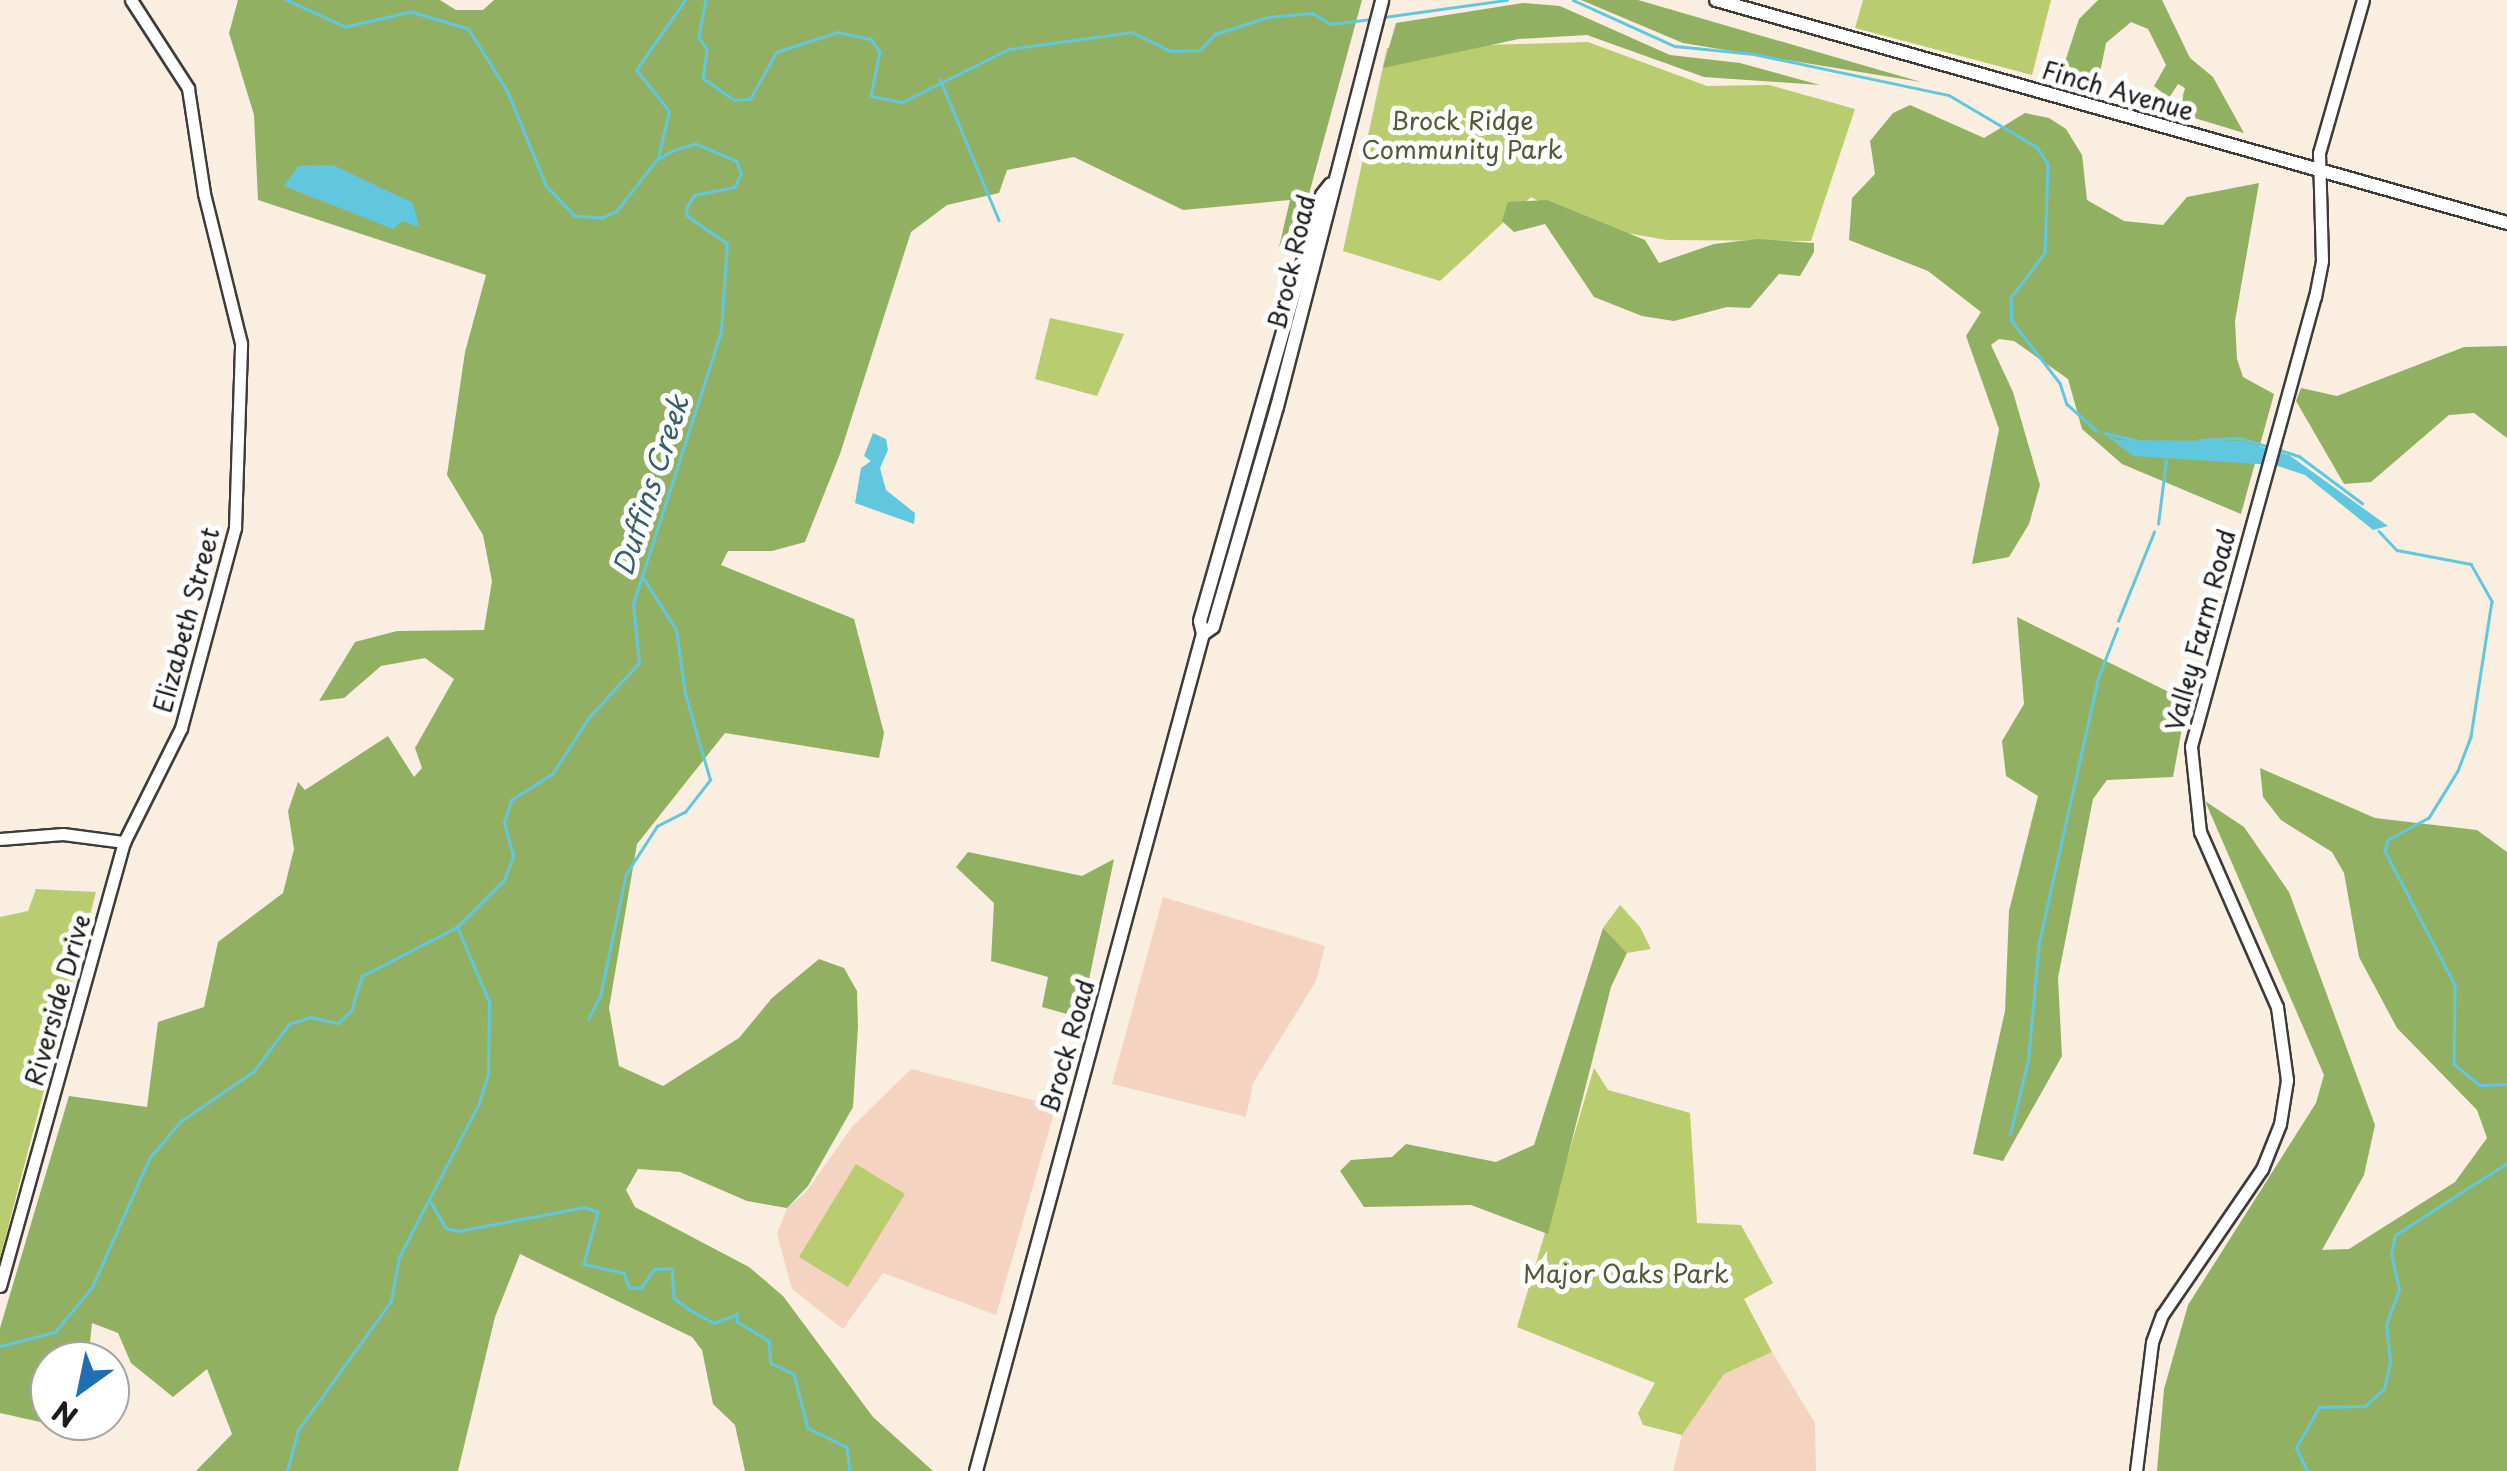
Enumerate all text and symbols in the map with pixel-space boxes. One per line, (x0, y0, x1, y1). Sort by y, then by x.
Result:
street label: Finch Avenue (2039, 54, 2197, 126)
park label: Brock Ridge Community Park (1361, 106, 1563, 165)
street label: Brock Road (1261, 191, 1321, 333)
water label: Duffins Creek (605, 390, 695, 580)
street label: Elizabeth Street (147, 523, 225, 717)
street label: Valley Farm Road (2158, 524, 2242, 736)
street label: Riverside Drive (18, 910, 96, 1090)
street label: Brock Road (1034, 975, 1100, 1117)
park label: Major Oaks Park (1524, 1258, 1728, 1288)
north arrow (30, 1341, 130, 1441)
text: N (43, 1391, 85, 1439)

